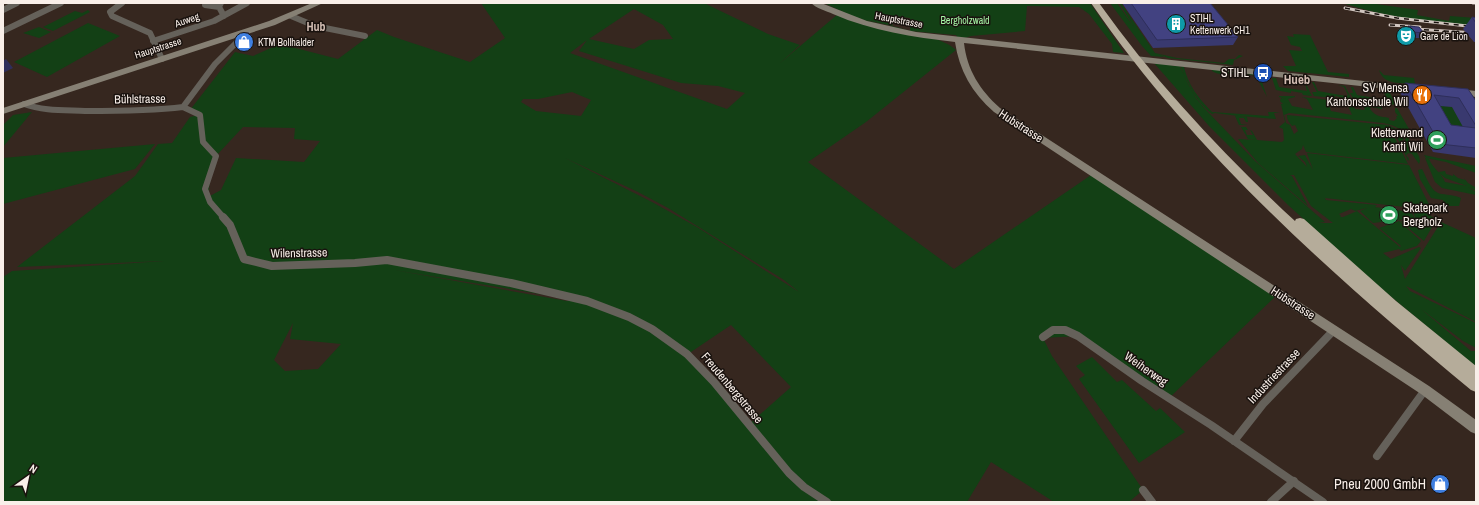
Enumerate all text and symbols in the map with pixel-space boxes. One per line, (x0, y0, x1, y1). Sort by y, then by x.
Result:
street label: Hauptstrasse (874, 9, 924, 31)
street label: Auweg (172, 10, 201, 31)
place label: STIHL Kettenwerk CH1 (1190, 12, 1250, 37)
building icon: STIHL Kettenwerk CH1 (1165, 13, 1187, 35)
park label: Bergholzwald (940, 14, 990, 27)
district label: Hub (306, 19, 326, 35)
theatre icon: Gare de Lion (1395, 25, 1417, 47)
place label: Gare de Lion (1420, 30, 1468, 43)
shop icon: KTM Bollhalder (233, 31, 255, 53)
street label: Hauptstrasse (133, 34, 183, 62)
place label: KTM Bollhalder (258, 36, 314, 49)
bus stop icon: STIHL (1252, 62, 1274, 84)
place label: STIHL (1221, 65, 1250, 81)
district label: Hueb (1284, 71, 1310, 88)
place label: SV Mensa Kantonsschule Wil (1327, 80, 1409, 110)
restaurant icon: SV Mensa Kantonsschule Wil (1411, 84, 1433, 106)
street label: Bühlstrasse (114, 91, 166, 107)
street label: Hubstrasse (996, 106, 1046, 146)
place label: Kletterwand Kanti Wil (1371, 125, 1423, 155)
sports icon: Kletterwand Kanti Wil (1426, 129, 1448, 151)
place label: Skatepark Bergholz (1403, 200, 1447, 230)
sports icon: Skatepark Bergholz (1378, 204, 1400, 226)
street label: Wilenstrasse (270, 245, 328, 261)
street label: Hubstrasse (1268, 283, 1318, 323)
street label: Industriestrasse (1244, 345, 1304, 407)
street label: Weiherweg (1121, 348, 1171, 390)
street label: Freudenbergstrasse (698, 349, 766, 427)
north arrow (8, 457, 48, 497)
text: N (27, 461, 40, 476)
shop icon: Pneu 2000 GmbH (1429, 473, 1451, 495)
place label: Pneu 2000 GmbH (1334, 475, 1426, 493)

